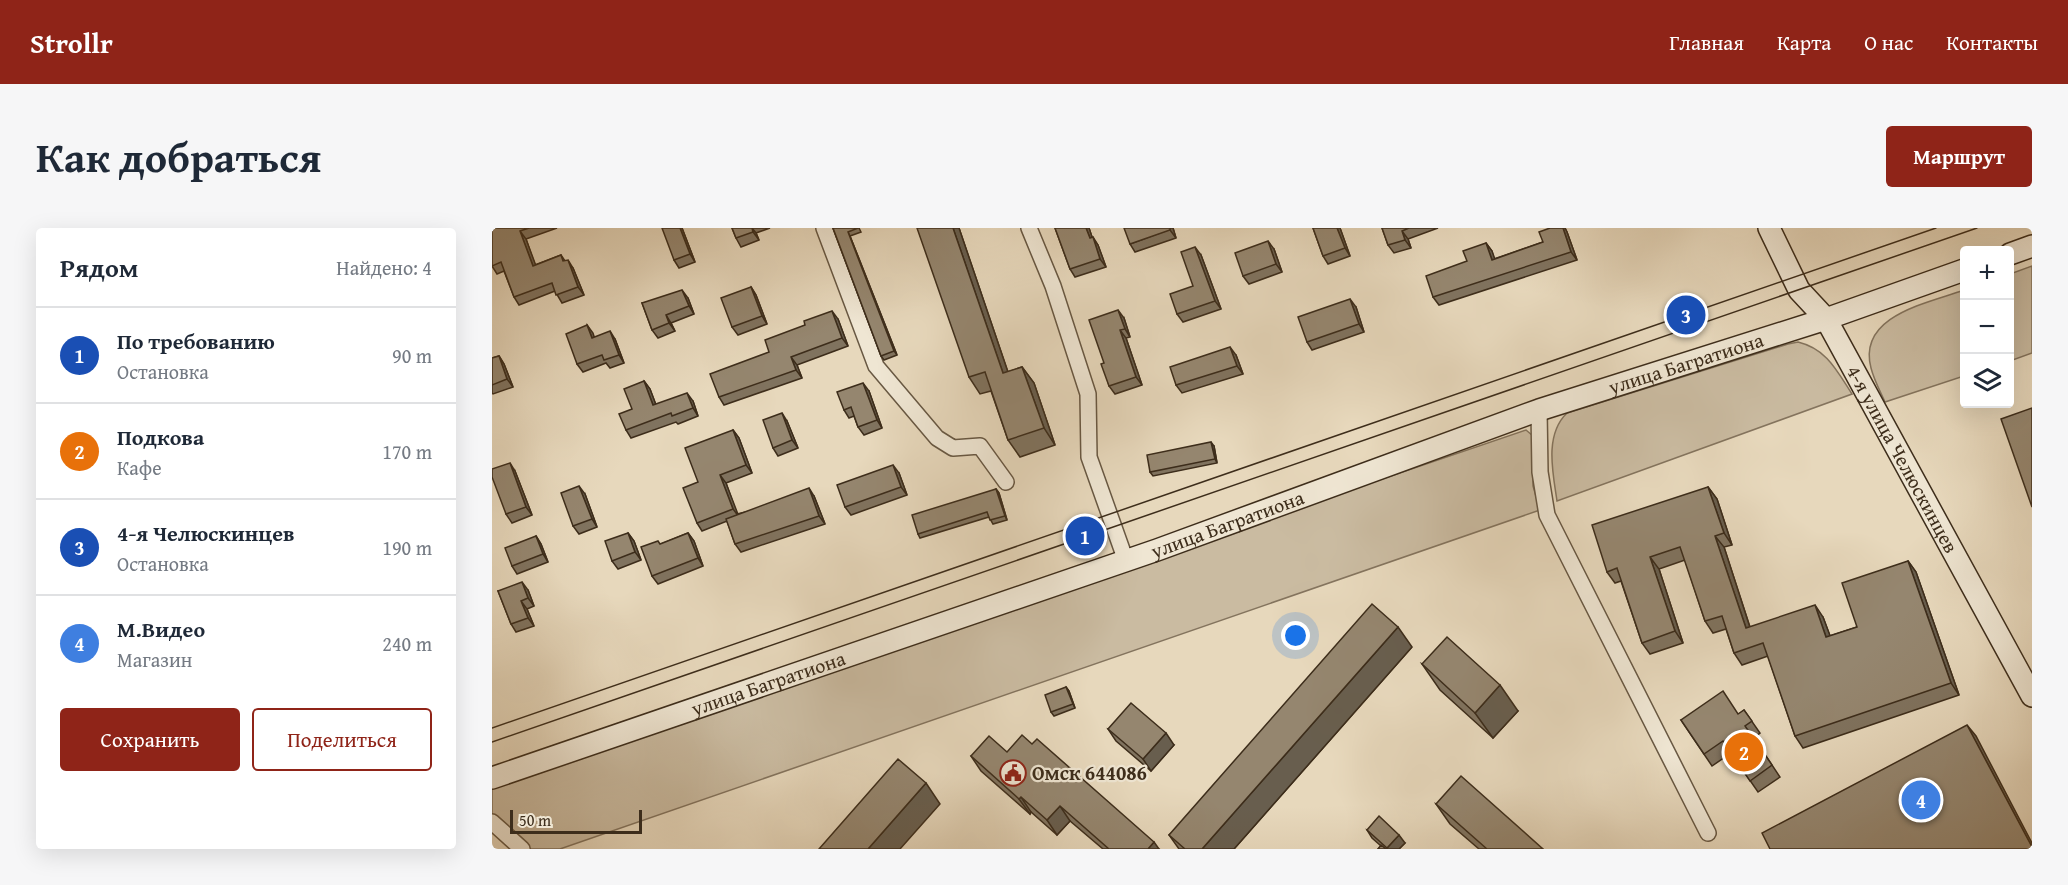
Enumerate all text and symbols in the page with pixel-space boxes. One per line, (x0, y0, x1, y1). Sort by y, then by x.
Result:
text: Strollr (30, 22, 113, 63)
text: Главная (1669, 27, 1744, 58)
text: Карта (1777, 27, 1831, 58)
text: О нас (1864, 27, 1913, 58)
text: Контакты (1946, 27, 2038, 58)
text: Как добраться (36, 126, 321, 187)
button: Маршрут (1886, 126, 2032, 187)
map controls (1960, 246, 2014, 408)
button: + (1960, 246, 2014, 300)
text: Рядом (60, 248, 138, 287)
text: Найдено: 4 (336, 253, 432, 282)
pin: 3 (1666, 292, 1706, 338)
button: − (1960, 300, 2014, 354)
text: По требованию (117, 325, 275, 357)
street label: улица Багратиона (1604, 325, 1767, 401)
text: 1 (74, 341, 85, 370)
text: 90 m (392, 341, 432, 370)
button: layers (1960, 354, 2014, 408)
text: Остановка (117, 357, 209, 386)
street label: 4-я улица Челюскинцев (1840, 360, 1966, 558)
text: Подкова (117, 421, 204, 453)
text: 2 (74, 437, 85, 466)
text: 170 m (382, 437, 432, 466)
text: Кафе (117, 453, 162, 482)
street label: улица Багратиона (1146, 482, 1308, 565)
pin: 1 (1066, 514, 1104, 558)
text: 4-я Челюскинцев (117, 517, 295, 549)
text: 3 (74, 533, 85, 562)
text: 190 m (382, 533, 432, 562)
text: Остановка (117, 549, 209, 578)
text: М.Видео (117, 613, 205, 645)
your location (1281, 621, 1310, 650)
text: 4 (74, 629, 85, 658)
text: 240 m (382, 629, 432, 658)
street label: улица Багратиона (686, 643, 849, 723)
text: Магазин (117, 645, 192, 674)
button: Сохранить (60, 708, 240, 771)
button: Поделиться (252, 708, 432, 771)
pin: 2 (1724, 730, 1764, 774)
public building icon: Омск 644086 (998, 758, 1028, 788)
place label: Омск 644086 (1032, 758, 1147, 787)
pin: 4 (1902, 778, 1940, 822)
scale bar (510, 807, 642, 834)
text: 50 m (519, 808, 551, 832)

